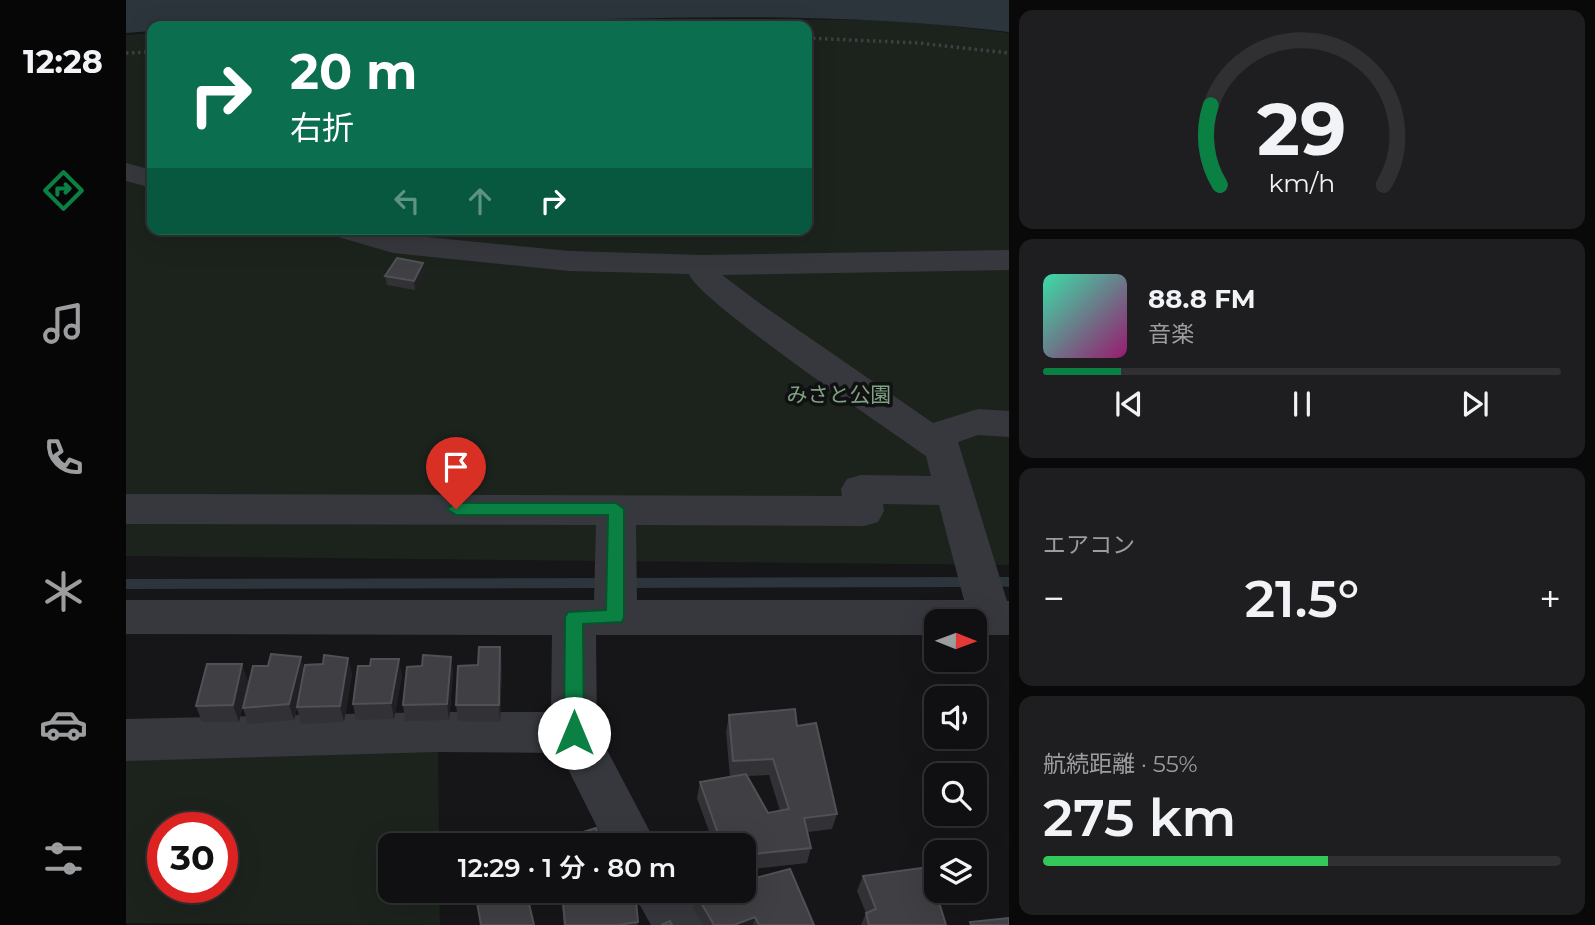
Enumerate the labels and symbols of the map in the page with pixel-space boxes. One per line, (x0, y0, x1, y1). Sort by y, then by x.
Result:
park label: みさと公園 (787, 382, 892, 407)
pin (426, 437, 486, 509)
north arrow (924, 609, 987, 672)
position arrow (537, 696, 611, 770)
speed limit sign: 30 (147, 812, 238, 903)

